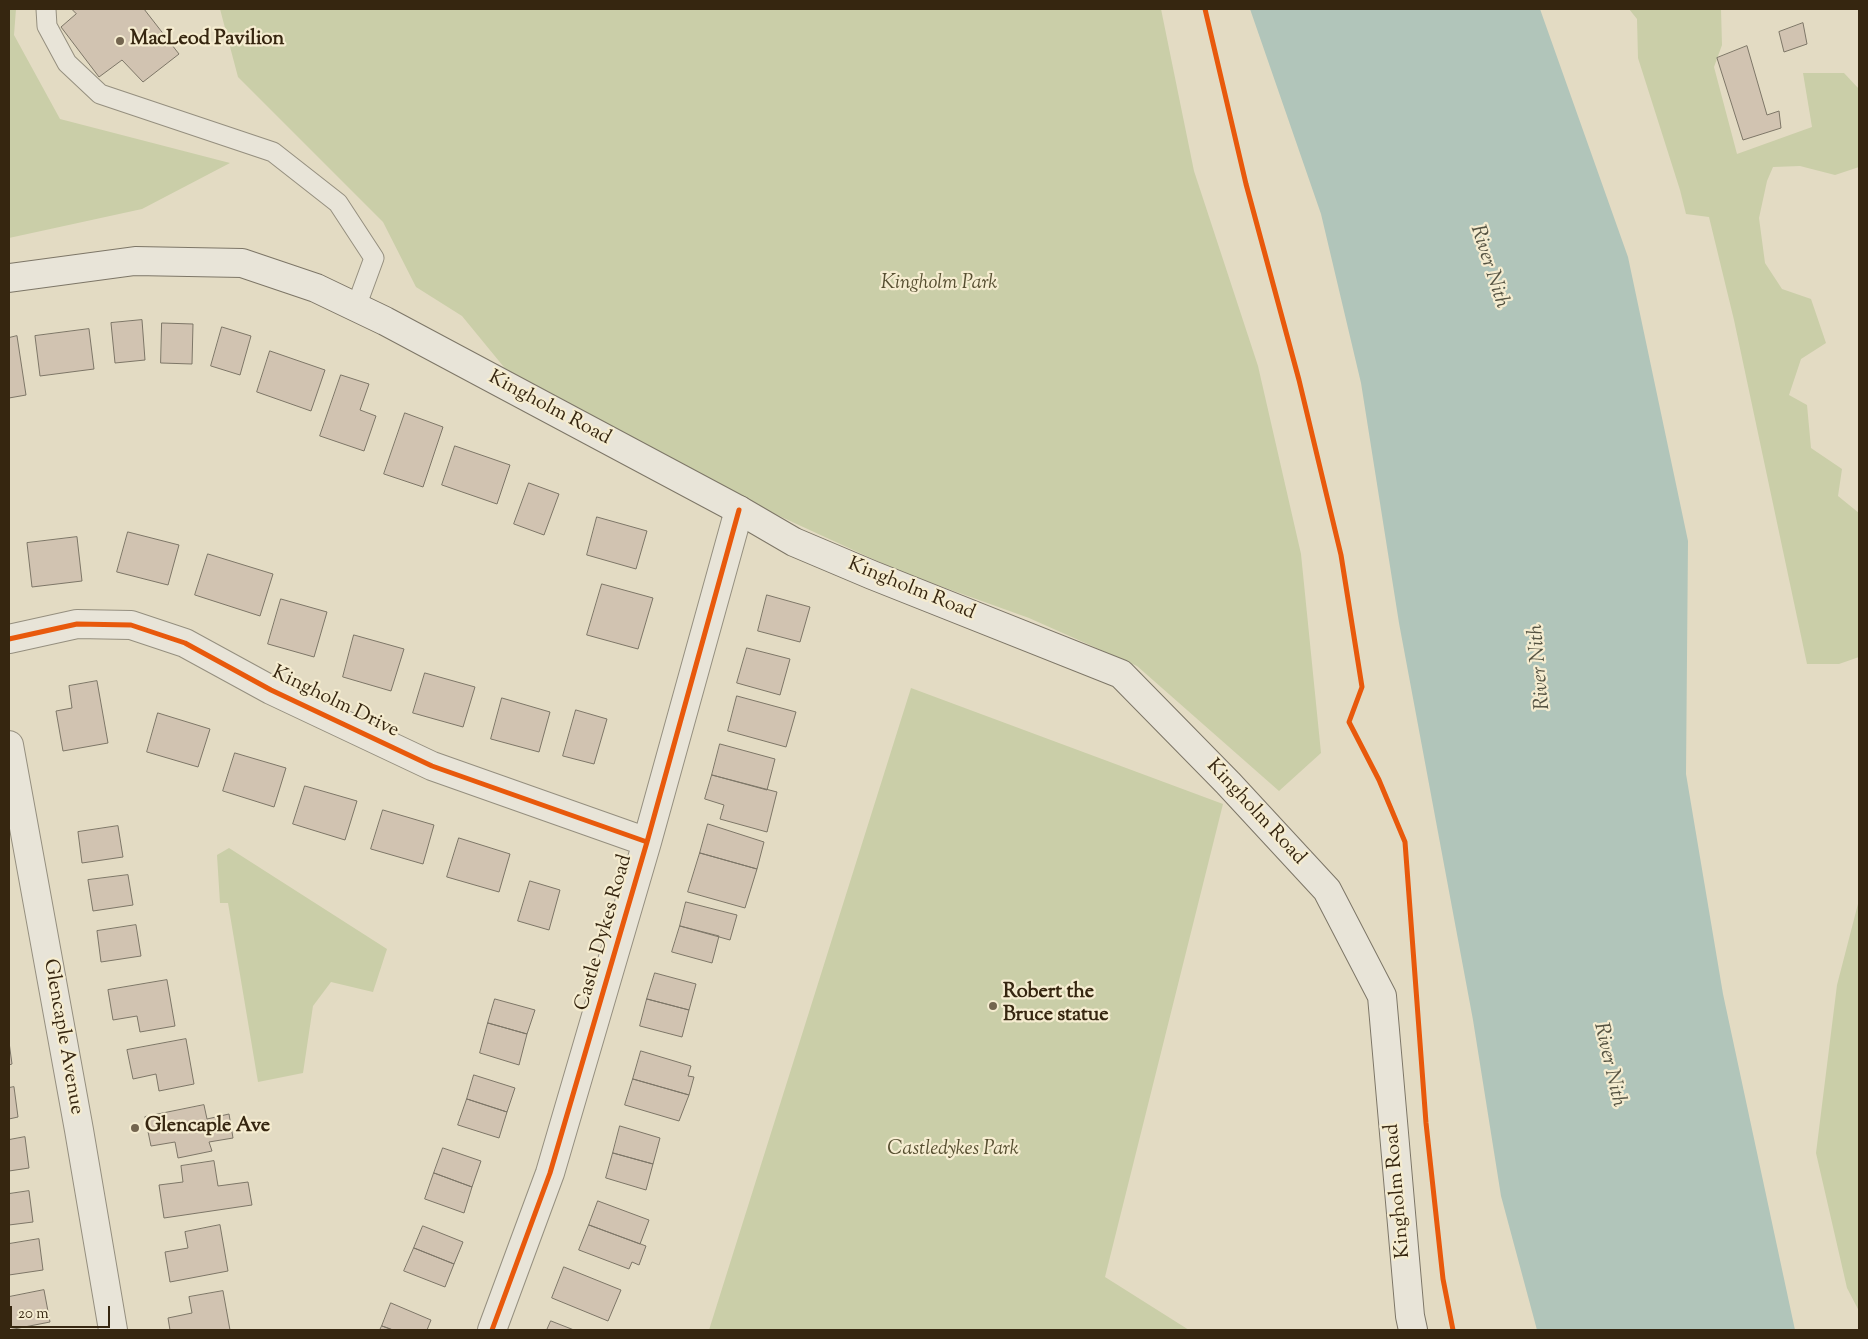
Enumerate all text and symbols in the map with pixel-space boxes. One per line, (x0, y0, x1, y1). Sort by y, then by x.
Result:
place label: MacLeod Pavilion (130, 29, 284, 53)
marker: MacLeod Pavilion (114, 35, 126, 47)
water label: River Nith (1463, 222, 1513, 312)
park label: Kingholm Park (881, 273, 997, 297)
street label: Kingholm Road (484, 367, 614, 451)
street label: Kingholm Road (844, 554, 978, 626)
water label: River Nith (1525, 623, 1557, 711)
street label: Kingholm Drive (268, 662, 402, 744)
street label: Kingholm Road (1200, 755, 1310, 871)
street label: Castle Dykes Road (571, 852, 639, 1014)
street label: Glencaple Avenue (37, 957, 87, 1117)
place label: Robert the Bruce statue (1003, 982, 1109, 1029)
marker: Robert the Bruce statue (987, 1000, 999, 1012)
water label: River Nith (1586, 1020, 1630, 1110)
place label: Glencaple Ave (145, 1116, 270, 1140)
marker: Glencaple Ave (129, 1122, 141, 1134)
street label: Kingholm Road (1381, 1123, 1417, 1259)
park label: Castledykes Park (887, 1139, 1019, 1163)
scale bar (12, 1296, 112, 1328)
text: 20 m (18, 1304, 49, 1325)

